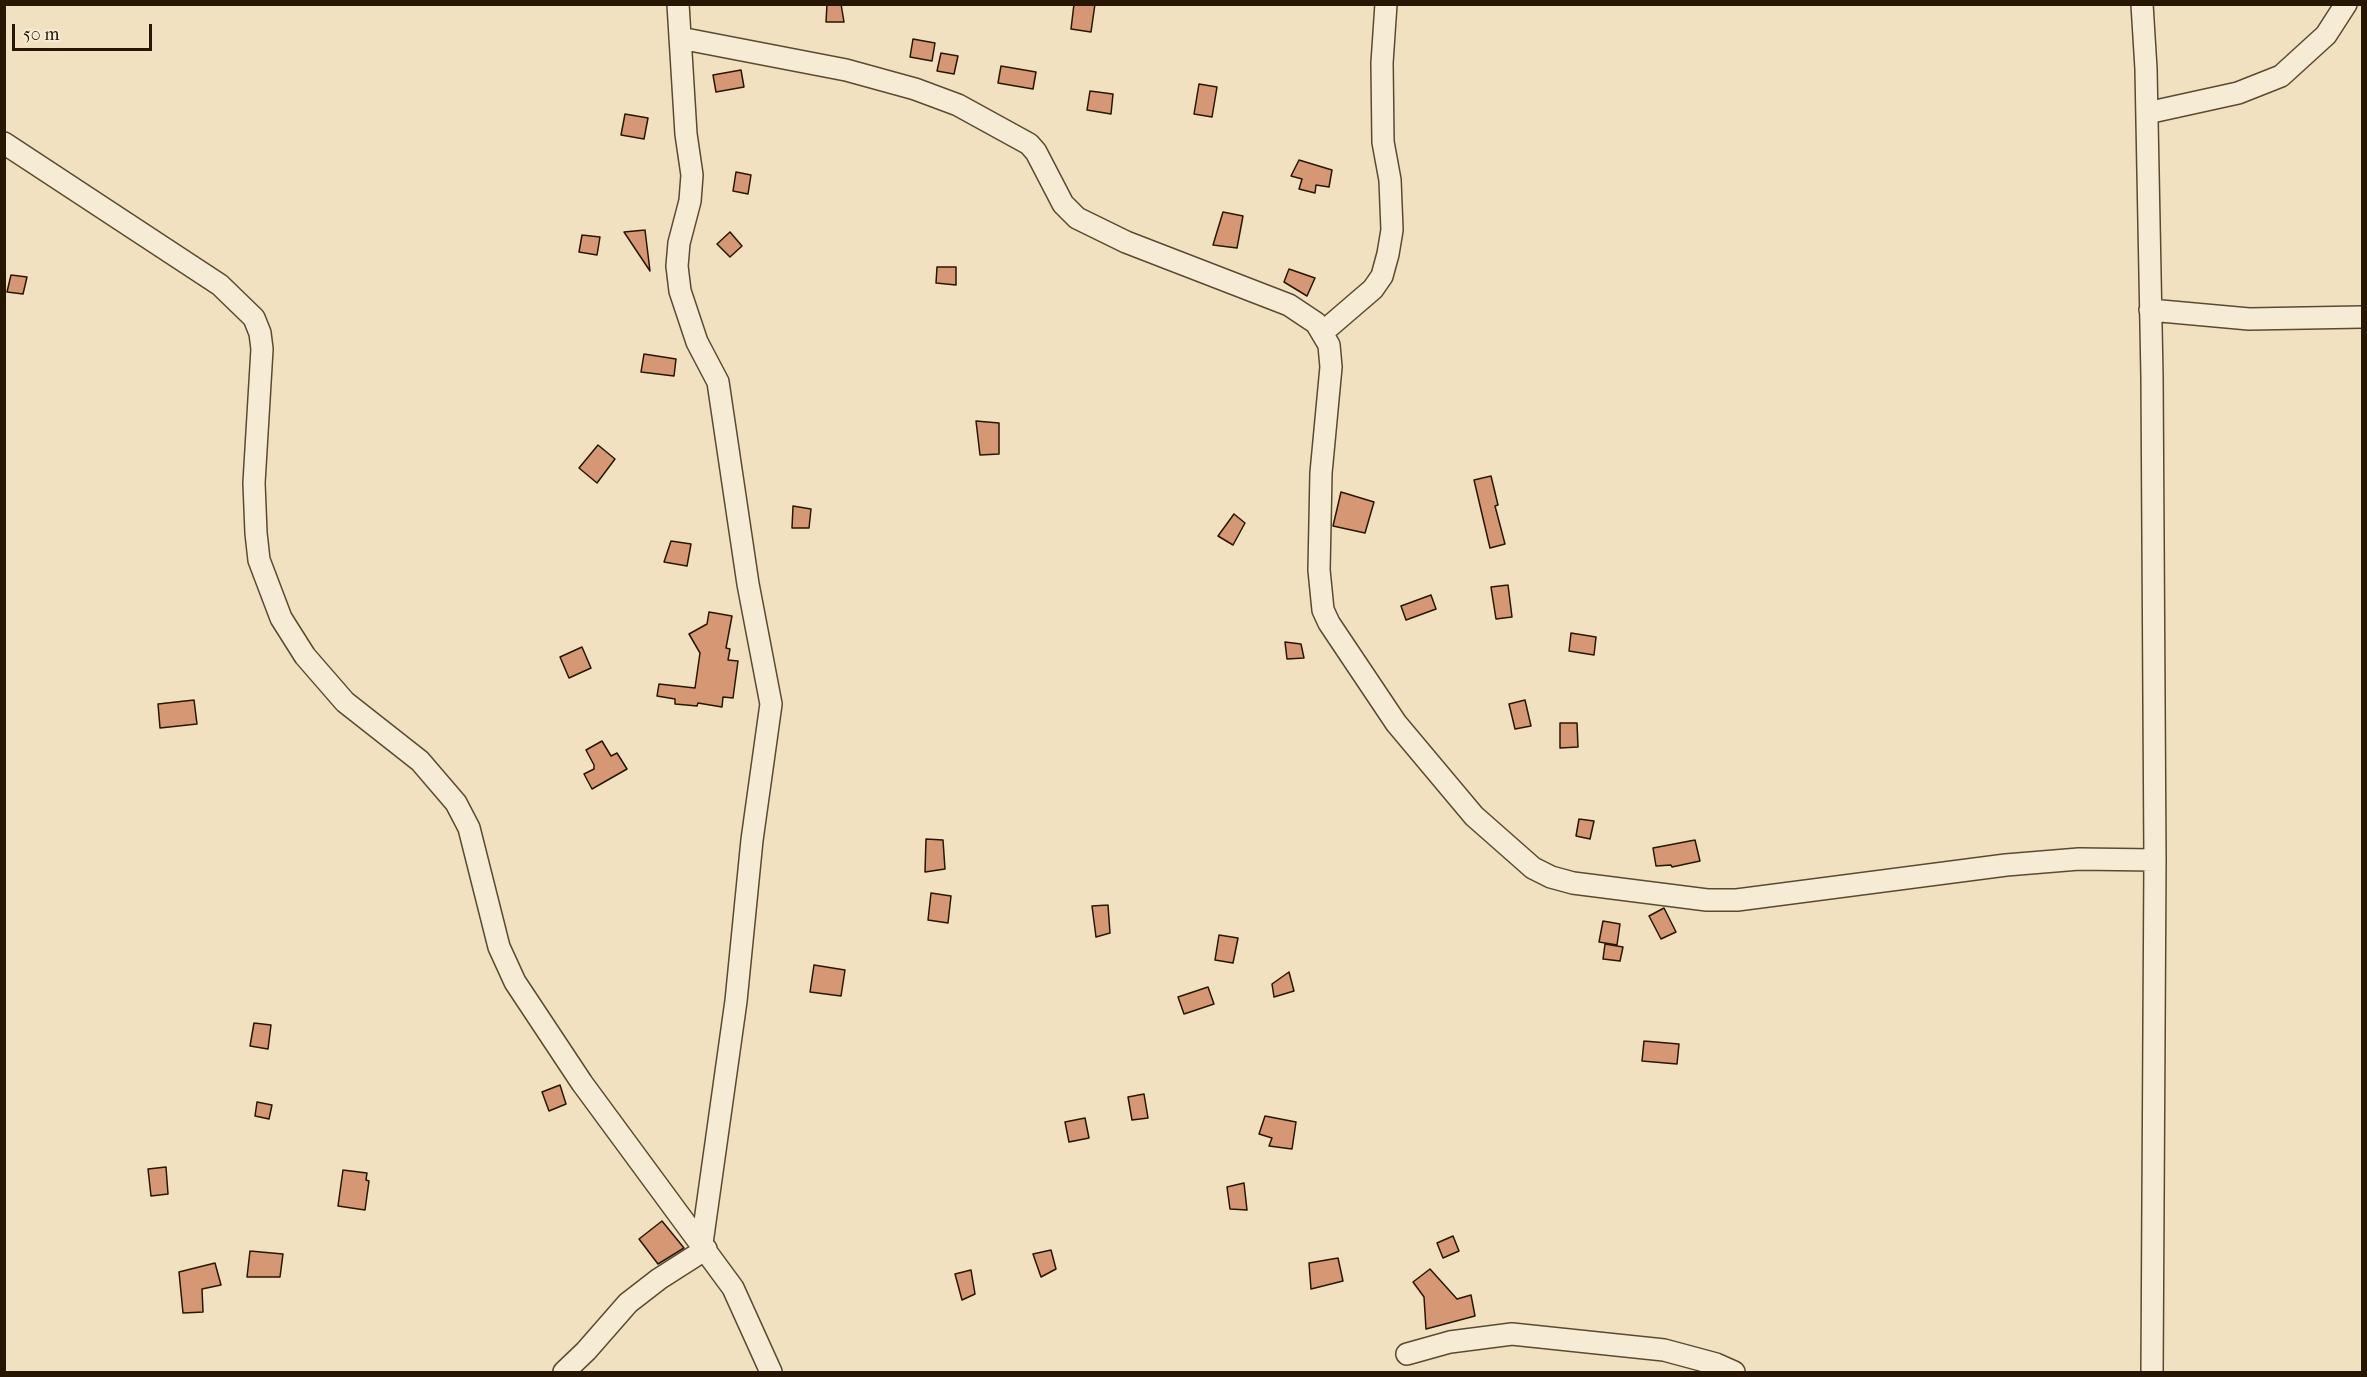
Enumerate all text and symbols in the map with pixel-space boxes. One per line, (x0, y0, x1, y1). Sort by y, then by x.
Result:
scale bar (15, 12, 154, 50)
text: 50 m (23, 24, 59, 45)

